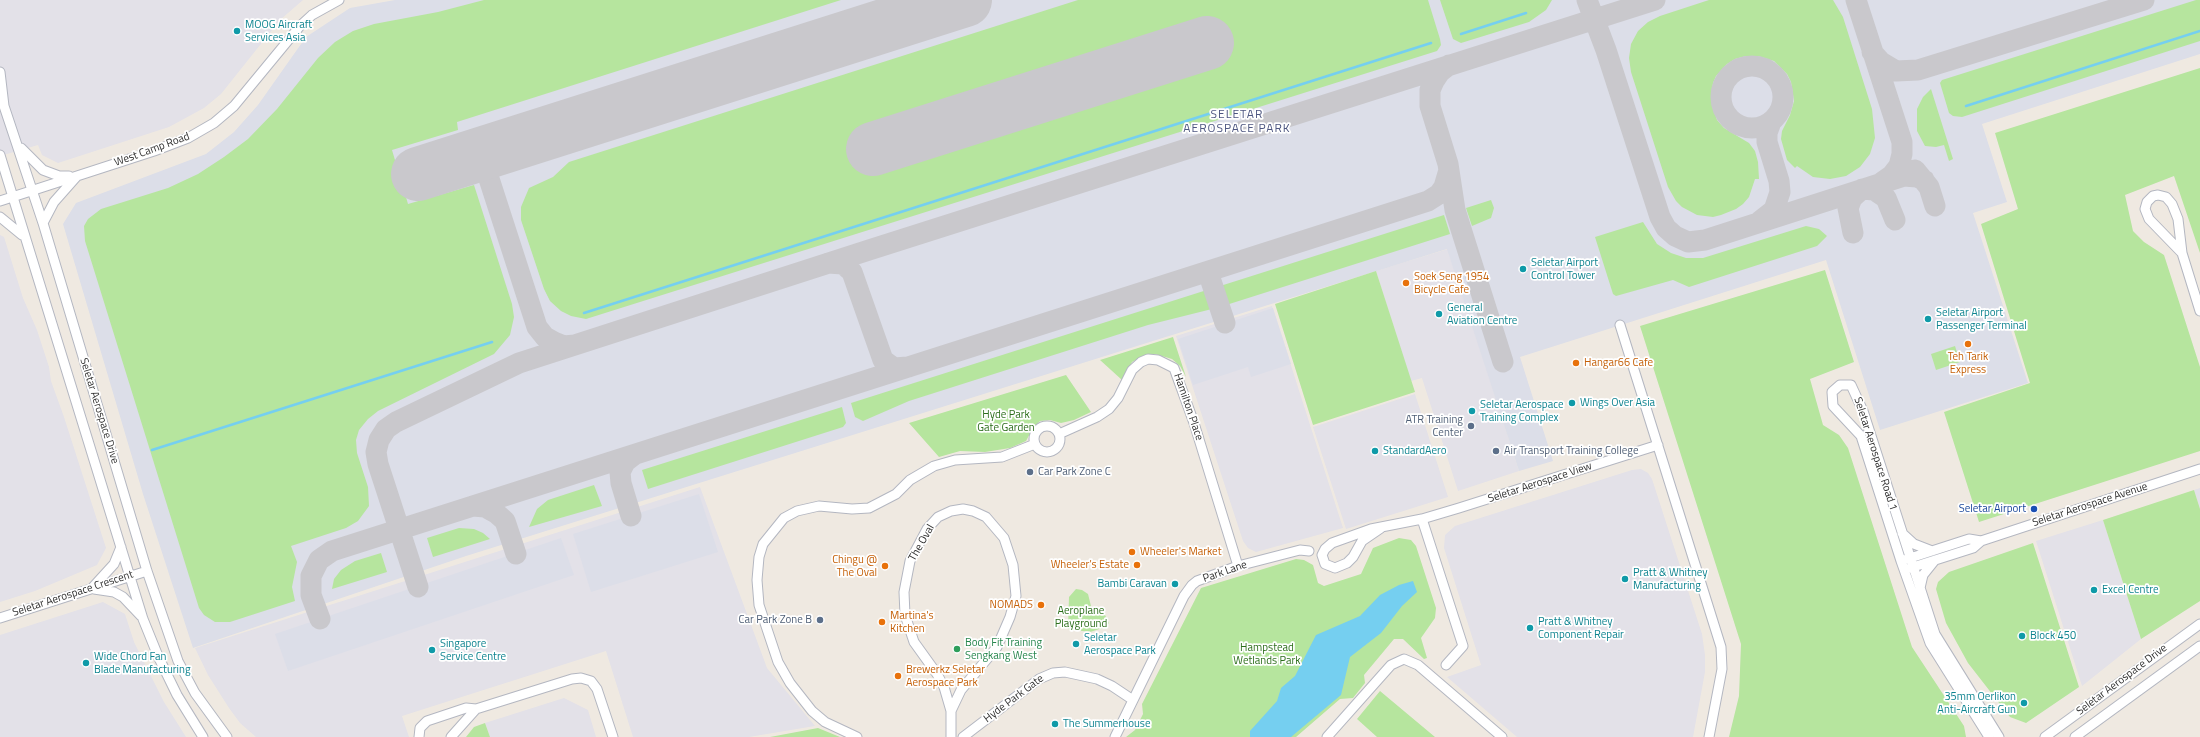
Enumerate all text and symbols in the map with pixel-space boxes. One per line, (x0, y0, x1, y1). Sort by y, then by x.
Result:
place label: MOOG Aircraft Services Asia (245, 18, 312, 44)
marker: MOOG Aircraft Services Asia (232, 26, 242, 36)
district label: SELETAR AEROSPACE PARK (1183, 108, 1291, 136)
street label: West Camp Road (113, 130, 191, 170)
place label: Seletar Airport Control Tower (1531, 256, 1598, 282)
marker: Seletar Airport Control Tower (1518, 264, 1528, 274)
place label: Soek Seng 1954 Bicycle Cafe (1414, 270, 1489, 296)
marker: Soek Seng 1954 Bicycle Cafe (1401, 278, 1411, 288)
place label: General Aviation Centre (1447, 301, 1517, 327)
place label: Seletar Airport Passenger Terminal (1936, 306, 2027, 332)
marker: General Aviation Centre (1434, 309, 1444, 319)
marker: Seletar Airport Passenger Terminal (1923, 314, 1933, 324)
marker: Teh Tarik Express (1963, 339, 1973, 349)
place label: Teh Tarik Express (1948, 350, 1988, 376)
place label: Hangar66 Cafe (1584, 356, 1653, 370)
street label: Seletar Aerospace Drive (77, 357, 121, 465)
marker: Hangar66 Cafe (1571, 358, 1581, 368)
street label: Hamilton Place (1170, 372, 1206, 442)
place label: Wings Over Asia (1580, 396, 1655, 410)
street label: Seletar Aerospace Road 1 (1850, 396, 1900, 512)
place label: Seletar Aerospace Training Complex (1480, 398, 1563, 424)
marker: Wings Over Asia (1567, 398, 1577, 408)
marker: Seletar Aerospace Training Complex (1467, 406, 1477, 416)
park label: Hyde Park Gate Garden (977, 408, 1035, 434)
place label: ATR Training Center (1406, 413, 1463, 439)
marker: ATR Training Center (1466, 421, 1476, 431)
place label: StandardAero (1383, 444, 1447, 458)
place label: Air Transport Training College (1504, 444, 1638, 458)
marker: StandardAero (1370, 446, 1380, 456)
marker: Air Transport Training College (1491, 446, 1501, 456)
street label: Seletar Aerospace View (1486, 460, 1594, 506)
place label: Car Park Zone C (1038, 465, 1111, 479)
marker: Car Park Zone C (1025, 467, 1035, 477)
street label: Seletar Aerospace Avenue (2031, 480, 2149, 530)
place label: Seletar Airport (1959, 502, 2026, 516)
marker: Seletar Airport (2029, 504, 2039, 514)
street label: The Oval (906, 522, 938, 564)
place label: Wheeler's Market (1140, 545, 1221, 559)
marker: Wheeler's Market (1127, 547, 1137, 557)
place label: Chingu @ The Oval (832, 553, 877, 579)
place label: Wheeler’s Estate (1051, 558, 1129, 572)
street label: Park Lane (1201, 558, 1249, 586)
marker: Wheeler’s Estate (1132, 560, 1142, 570)
marker: Chingu @ The Oval (880, 561, 890, 571)
place label: Pratt & Whitney Manufacturing (1633, 566, 1708, 592)
street label: Seletar Aerospace Crescent (11, 568, 135, 620)
marker: Pratt & Whitney Manufacturing (1620, 574, 1630, 584)
place label: Bambi Caravan (1098, 577, 1167, 591)
marker: Bambi Caravan (1170, 579, 1180, 589)
place label: Excel Centre (2102, 583, 2159, 597)
marker: Excel Centre (2089, 585, 2099, 595)
place label: NOMADS (989, 598, 1033, 612)
marker: NOMADS (1036, 600, 1046, 610)
park label: Aeroplane Playground (1055, 604, 1107, 630)
place label: Martina's Kitchen (890, 609, 934, 635)
place label: Car Park Zone B (739, 613, 812, 627)
marker: Car Park Zone B (815, 615, 825, 625)
place label: Pratt & Whitney Component Repair (1538, 615, 1624, 641)
marker: Martina's Kitchen (877, 617, 887, 627)
marker: Pratt & Whitney Component Repair (1525, 623, 1535, 633)
place label: Block 450 (2030, 629, 2076, 643)
place label: Seletar Aerospace Park (1084, 631, 1156, 657)
marker: Block 450 (2017, 631, 2027, 641)
place label: Body Fit Training Sengkang West (965, 636, 1042, 662)
place label: Singapore Service Centre (440, 637, 506, 663)
marker: Seletar Aerospace Park (1071, 639, 1081, 649)
park label: Hampstead Wetlands Park (1233, 641, 1301, 667)
street label: Seletar Aerospace Drive (2074, 642, 2170, 718)
marker: Body Fit Training Sengkang West (952, 644, 962, 654)
marker: Singapore Service Centre (427, 645, 437, 655)
place label: Wide Chord Fan Blade Manufacturing (94, 650, 191, 676)
marker: Wide Chord Fan Blade Manufacturing (81, 658, 91, 668)
place label: Brewerkz Seletar Aerospace Park (906, 663, 985, 689)
marker: Brewerkz Seletar Aerospace Park (893, 671, 903, 681)
street label: Hyde Park Gate (981, 672, 1047, 726)
place label: 35mm Oerlikon Anti-Aircraft Gun (1937, 690, 2016, 716)
marker: 35mm Oerlikon Anti-Aircraft Gun (2019, 698, 2029, 708)
place label: The Summerhouse (1063, 717, 1150, 731)
marker: The Summerhouse (1050, 719, 1060, 729)

